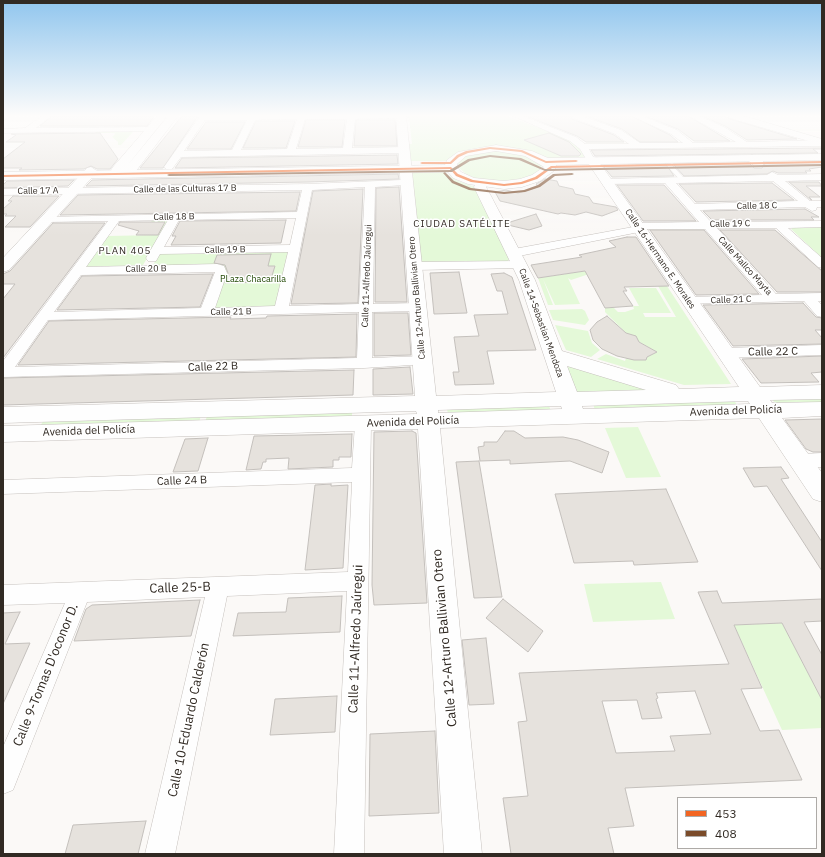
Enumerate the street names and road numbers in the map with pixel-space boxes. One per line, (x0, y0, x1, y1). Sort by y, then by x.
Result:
street label: Calle de las Culturas 17 B (133, 183, 237, 195)
street label: Calle 17 A (17, 185, 59, 197)
street label: Calle 18 C (736, 200, 778, 212)
street label: Calle 16-Hermano E. Morales (622, 207, 698, 311)
street label: Calle 18 B (153, 211, 195, 223)
street label: Calle 19 C (709, 218, 751, 230)
street label: Calle 11-Alfredo Jaúregui (360, 224, 374, 328)
street label: Calle Mallco Mayta (716, 234, 774, 298)
street label: Calle 12-Arturo Ballivian Otero (406, 236, 428, 360)
street label: Calle 19 B (204, 244, 246, 256)
street label: Calle 20 B (125, 263, 167, 275)
street label: Calle 14-Sebastian Mendoza (516, 267, 566, 379)
street label: Calle 21 C (710, 294, 752, 306)
street label: Calle 21 B (210, 306, 252, 318)
street label: Calle 22 C (748, 345, 798, 359)
street label: Calle 22 B (188, 360, 238, 374)
street label: Avenida del Policía (690, 403, 782, 419)
street label: Avenida del Policía (367, 414, 459, 430)
street label: Avenida del Policía (43, 423, 135, 439)
street label: Calle 24 B (157, 474, 207, 488)
street label: Calle 12-Arturo Ballivian Otero (429, 548, 461, 728)
street label: Calle 11-Alfredo Jaúregui (346, 564, 366, 714)
street label: Calle 25-B (149, 579, 211, 597)
street label: Calle 9-Tomas D'oconor D. (10, 601, 82, 749)
street label: Calle 10-Eduardo Calderón (165, 641, 213, 799)

